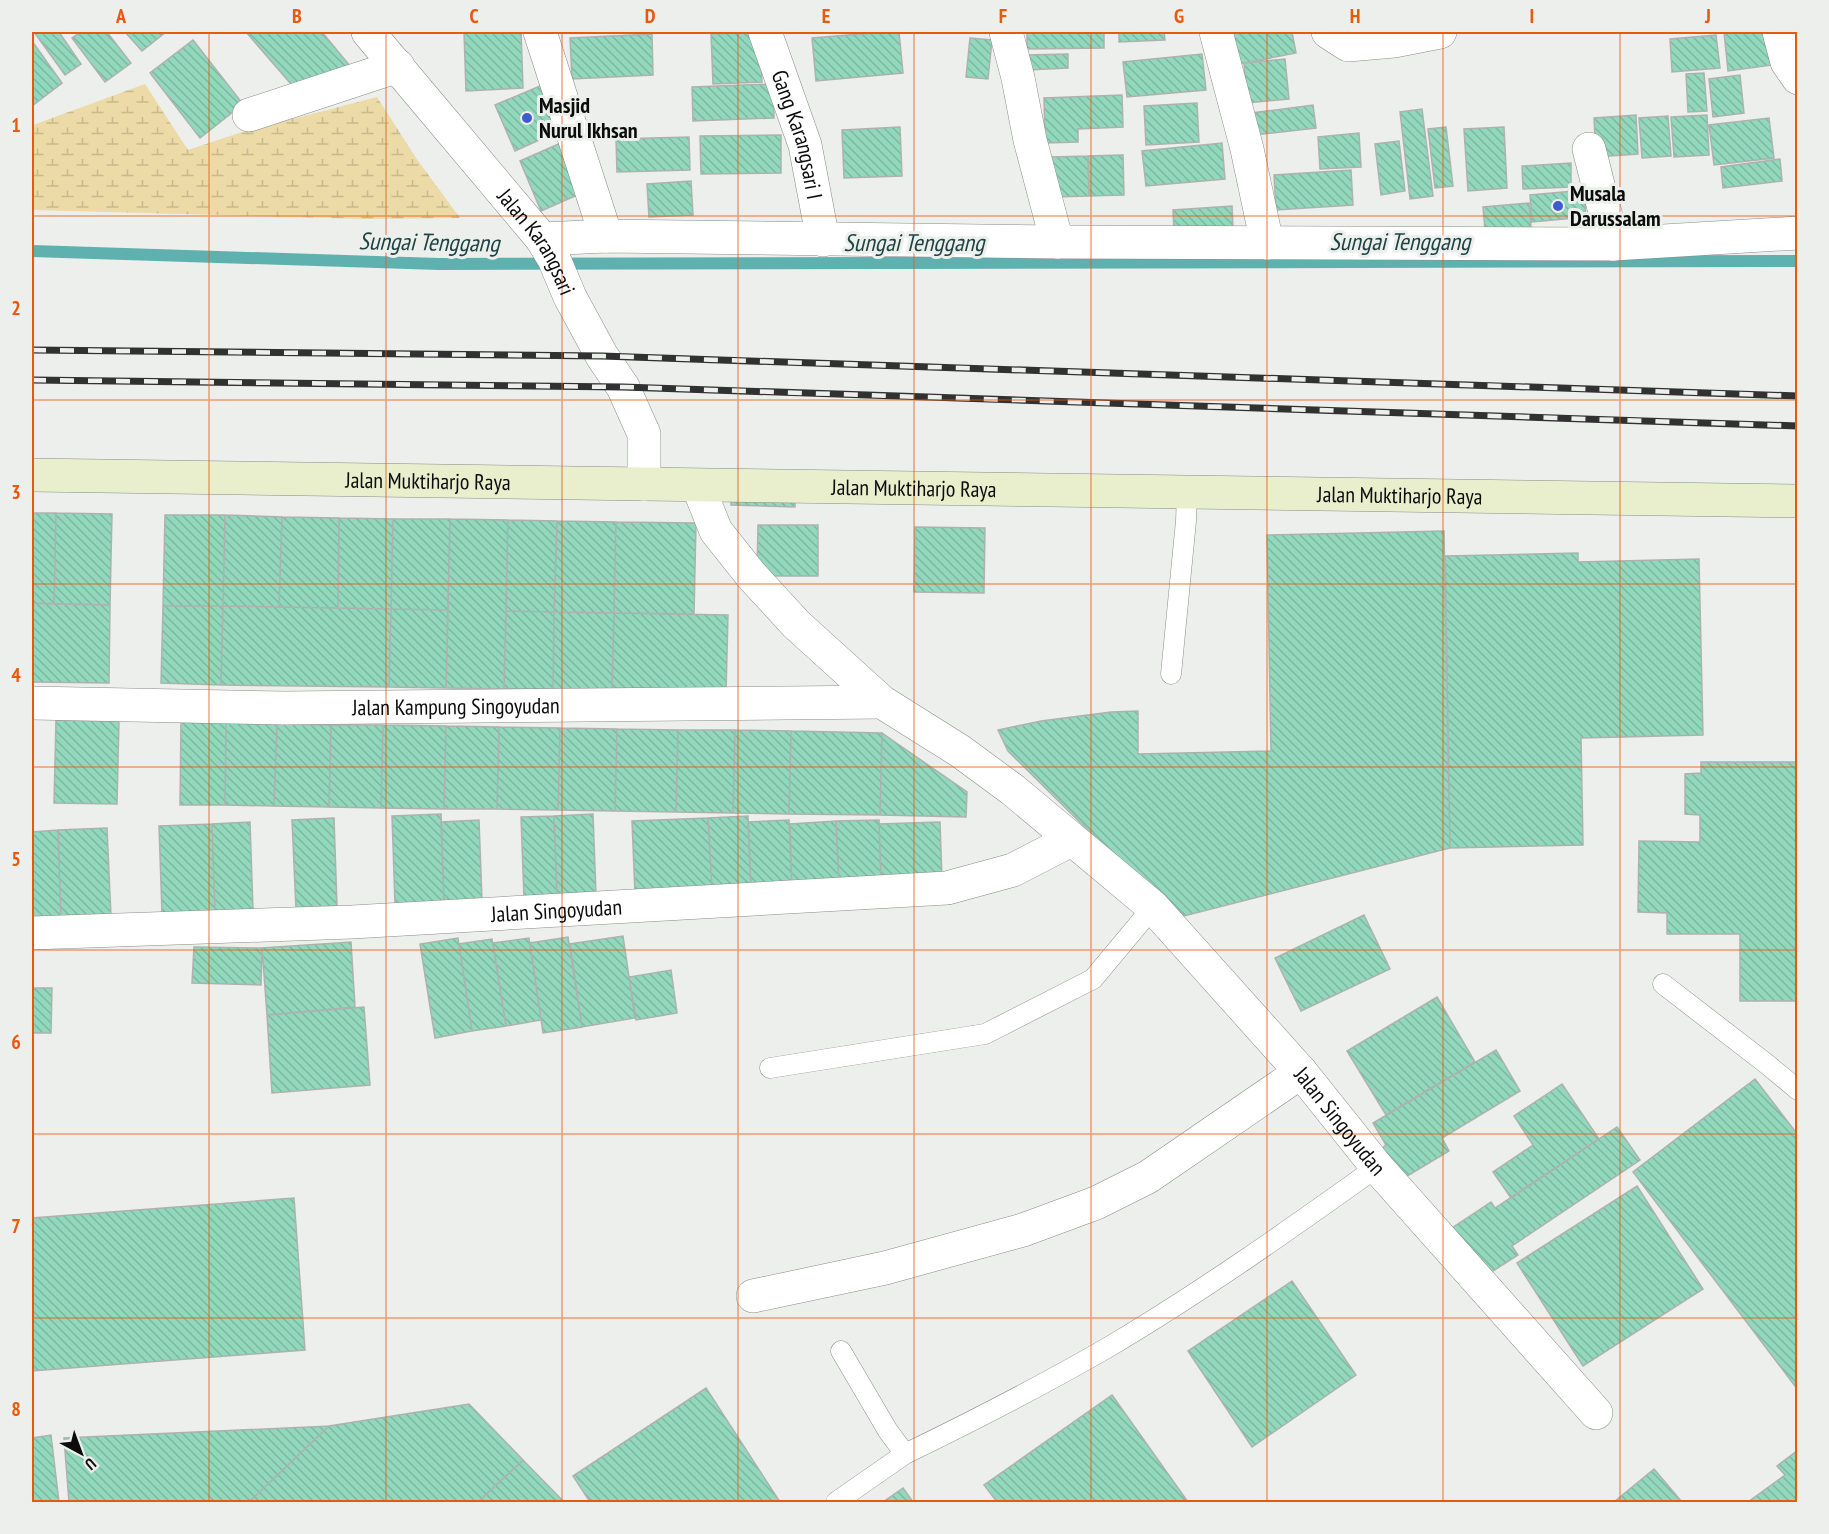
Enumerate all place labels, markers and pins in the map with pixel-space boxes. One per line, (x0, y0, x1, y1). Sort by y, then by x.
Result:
place label: Masjid Nurul Ikhsan (539, 91, 638, 144)
marker: Masjid Nurul Ikhsan (520, 111, 534, 125)
place label: Musala Darussalam (1570, 179, 1661, 232)
marker: Musala Darussalam (1551, 199, 1565, 213)

